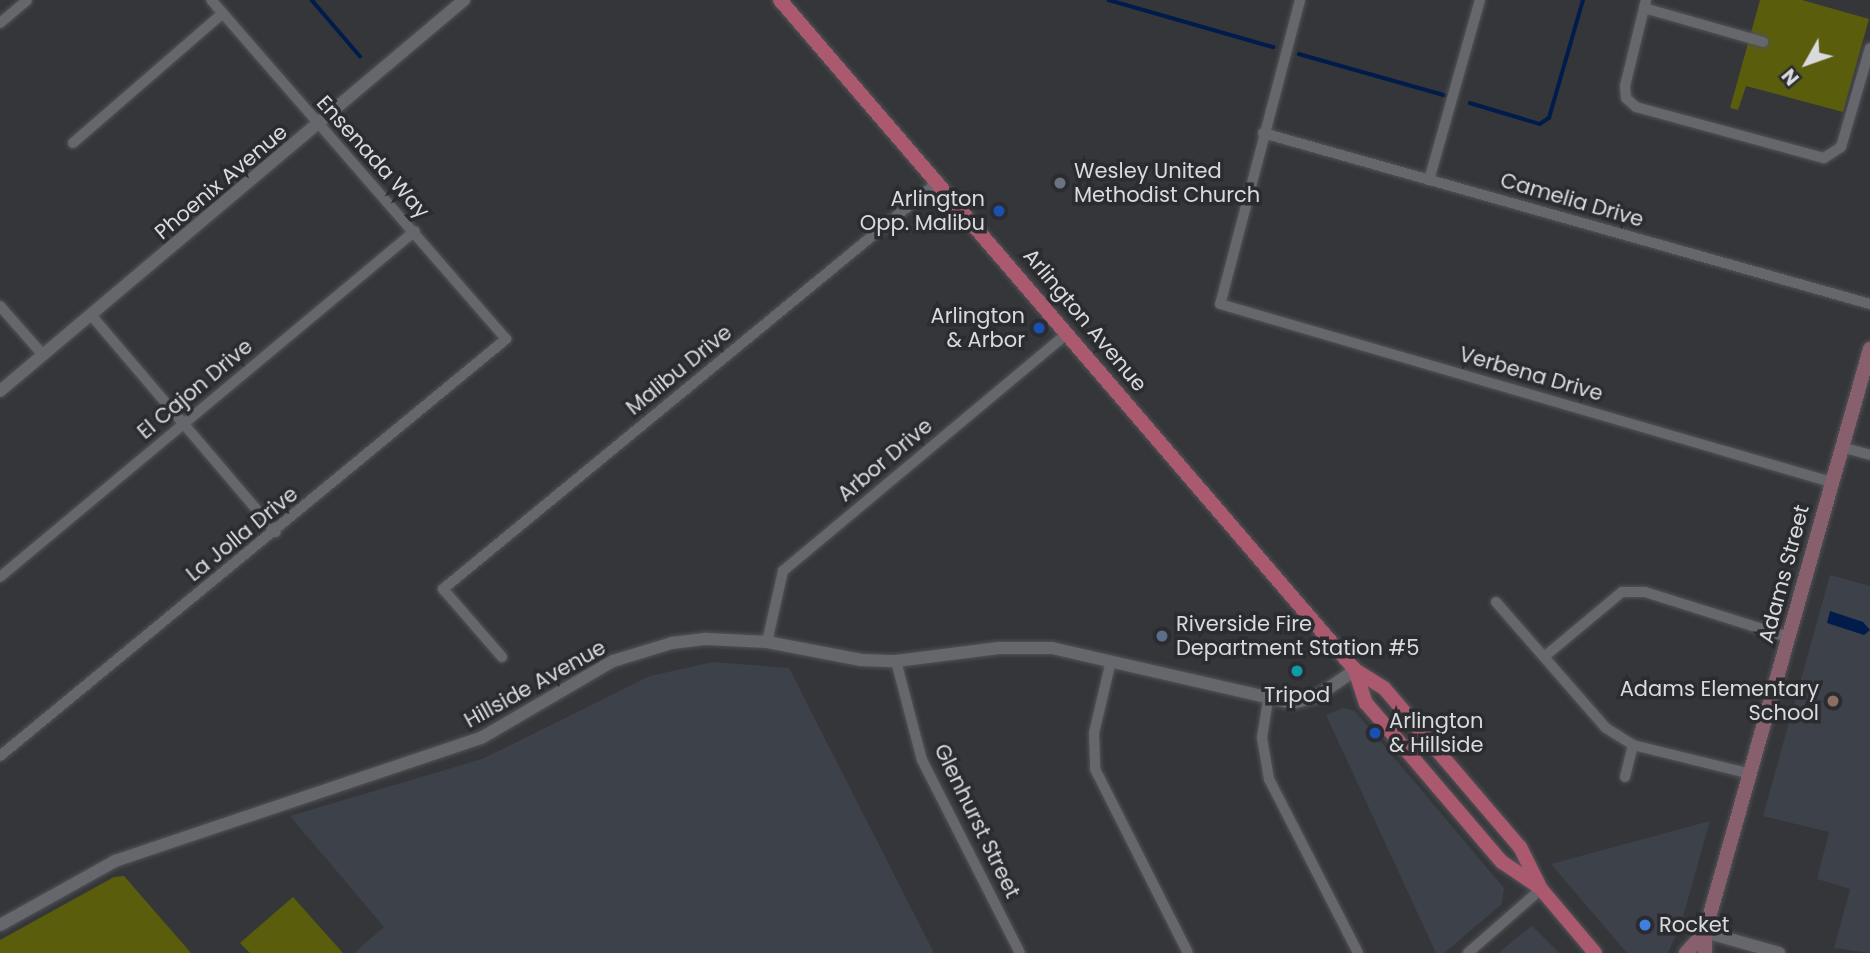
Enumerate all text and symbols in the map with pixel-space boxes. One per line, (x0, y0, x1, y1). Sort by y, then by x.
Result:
north arrow (1772, 28, 1842, 98)
text: N (1776, 63, 1805, 91)
street label: Ensenada Way (311, 90, 435, 224)
street label: Phoenix Avenue (150, 119, 292, 245)
place label: Wesley United Methodist Church (1074, 158, 1260, 208)
street label: Camelia Drive (1497, 168, 1647, 232)
marker: Wesley United Methodist Church (1052, 175, 1068, 191)
place label: Arlington Opp. Malibu (860, 186, 985, 236)
marker: Arlington Opp. Malibu (991, 203, 1007, 219)
street label: Arlington Avenue (1018, 243, 1152, 397)
place label: Arlington & Arbor (931, 303, 1025, 353)
street label: Malibu Drive (621, 320, 737, 420)
marker: Arlington & Arbor (1031, 320, 1047, 336)
street label: El Cajon Drive (132, 334, 258, 444)
street label: Verbena Drive (1456, 341, 1606, 407)
street label: Arbor Drive (833, 413, 937, 507)
street label: La Jolla Drive (181, 481, 303, 587)
street label: Adams Street (1753, 502, 1815, 646)
place label: Riverside Fire Department Station #5 (1176, 611, 1419, 661)
marker: Riverside Fire Department Station #5 (1154, 628, 1170, 644)
street label: Hillside Avenue (460, 635, 610, 733)
marker: Tripod (1289, 663, 1305, 679)
place label: Adams Elementary School (1620, 676, 1819, 726)
place label: Tripod (1264, 682, 1330, 708)
marker: Adams Elementary School (1825, 693, 1841, 709)
place label: Arlington & Hillside (1389, 708, 1483, 758)
marker: Arlington & Hillside (1367, 725, 1383, 741)
street label: Glenhurst Street (929, 740, 1025, 902)
place label: Rocket (1659, 912, 1729, 938)
marker: Rocket (1637, 917, 1653, 933)

